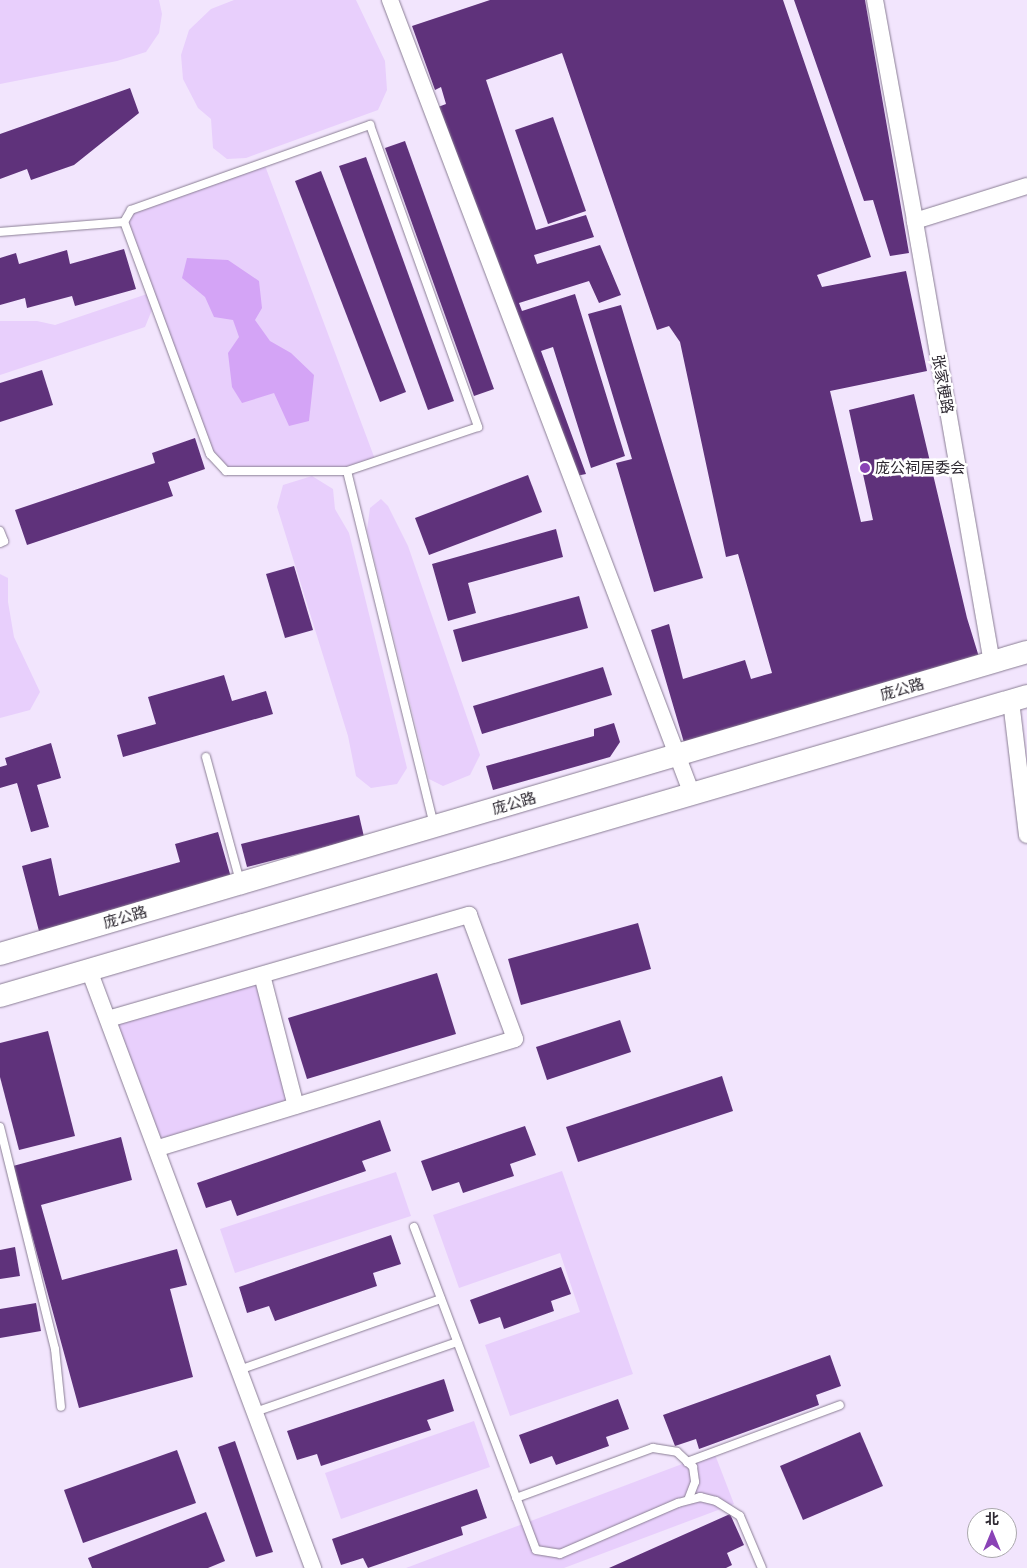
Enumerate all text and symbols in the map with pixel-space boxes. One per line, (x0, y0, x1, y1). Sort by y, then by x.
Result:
street label: 张家梗路 (929, 353, 957, 415)
place label: 庞公祠居委会 (875, 459, 965, 477)
marker: 庞公祠居委会 (859, 462, 871, 474)
street label: 庞公路 (878, 674, 926, 704)
street label: 庞公路 (490, 788, 538, 818)
street label: 庞公路 (101, 902, 149, 932)
north arrow (967, 1508, 1017, 1558)
text: 北 (985, 1510, 999, 1528)

